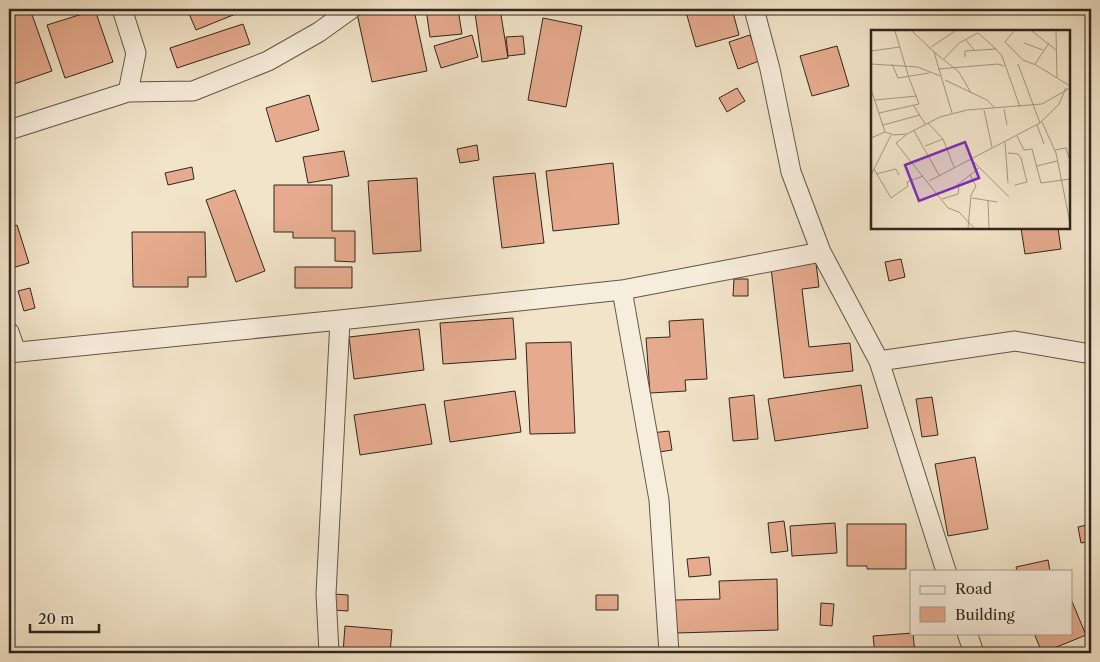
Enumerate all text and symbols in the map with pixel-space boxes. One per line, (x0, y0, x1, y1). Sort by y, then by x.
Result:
inset map (871, 30, 1070, 229)
legend (910, 570, 1072, 634)
text: Road (955, 579, 992, 598)
scale bar (30, 602, 99, 634)
text: Building (955, 605, 1015, 624)
text: 20 m (38, 609, 74, 628)

